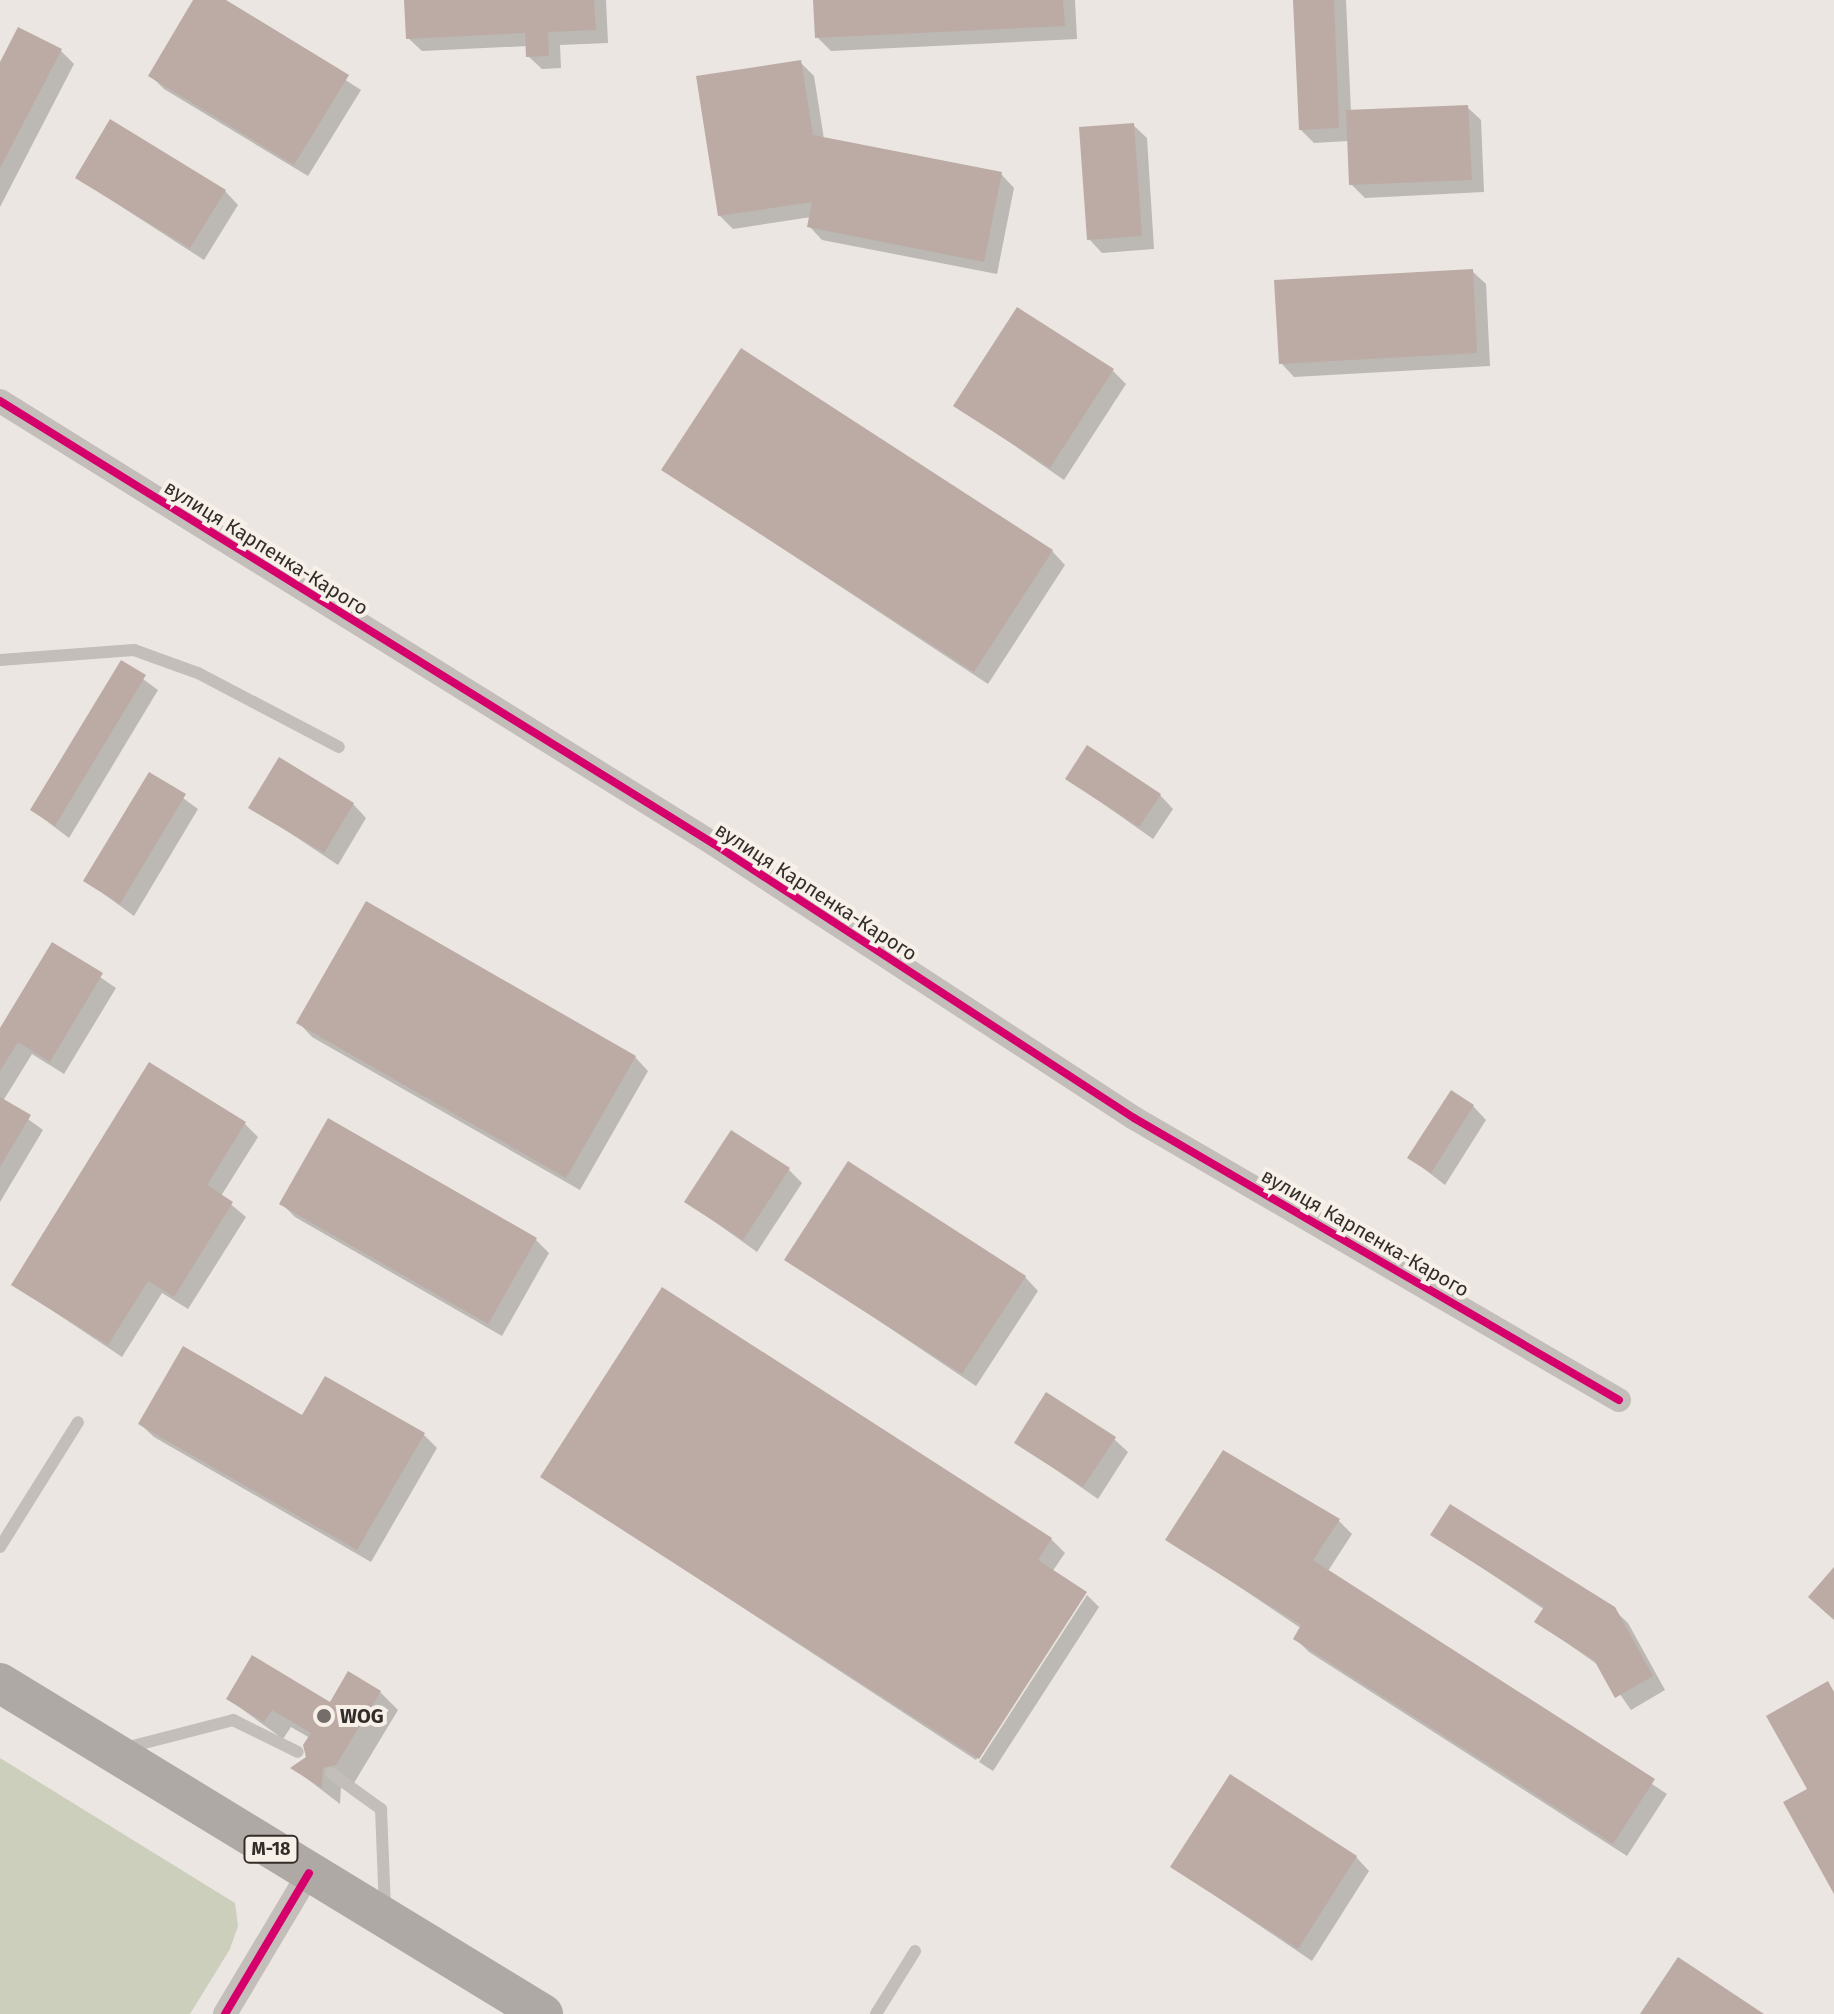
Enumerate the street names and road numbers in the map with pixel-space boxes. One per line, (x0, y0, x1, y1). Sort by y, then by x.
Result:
street label: вулиця Карпенка-Карого (160, 475, 372, 621)
street label: вулиця Карпенка-Карого (711, 818, 921, 966)
street label: вулиця Карпенка-Карого (1257, 1164, 1473, 1302)
road number: М-18 (243, 1835, 299, 1863)

